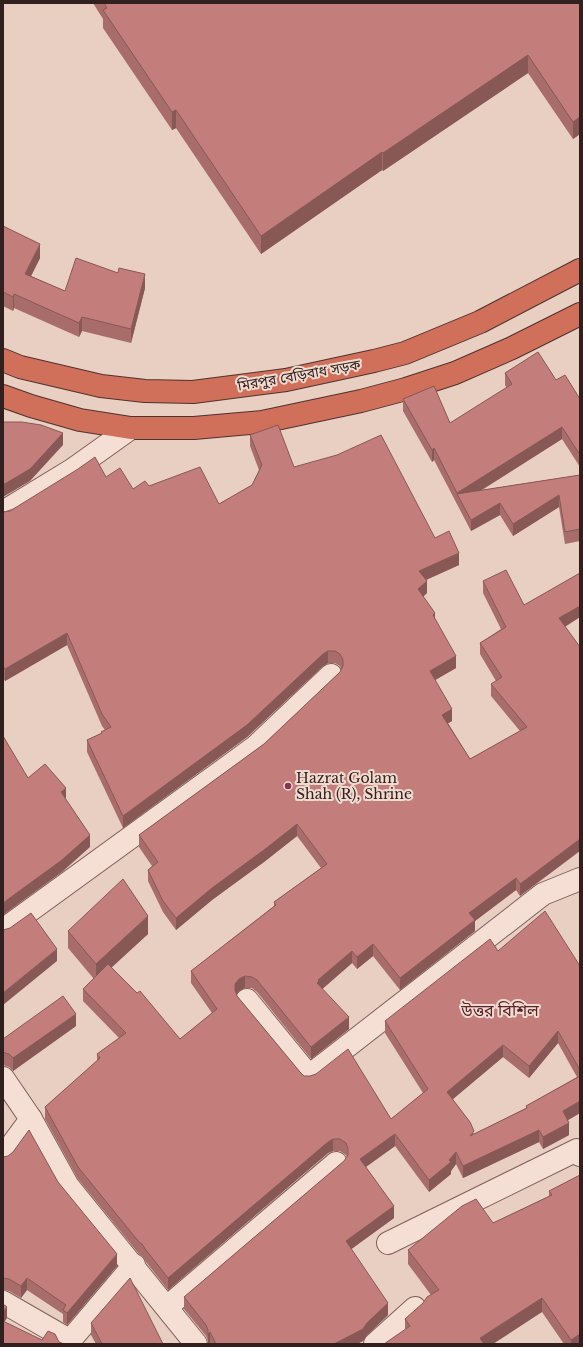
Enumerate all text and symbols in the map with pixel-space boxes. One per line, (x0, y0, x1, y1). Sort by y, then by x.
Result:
street label: মিরপুর বেড়িবাধ সড়ক (235, 355, 363, 395)
place label: Hazrat Golam Shah (R), Shrine (296, 769, 412, 803)
marker: Hazrat Golam Shah (R), Shrine (283, 781, 293, 791)
district label: উত্তর বিশিল (460, 1000, 539, 1020)

